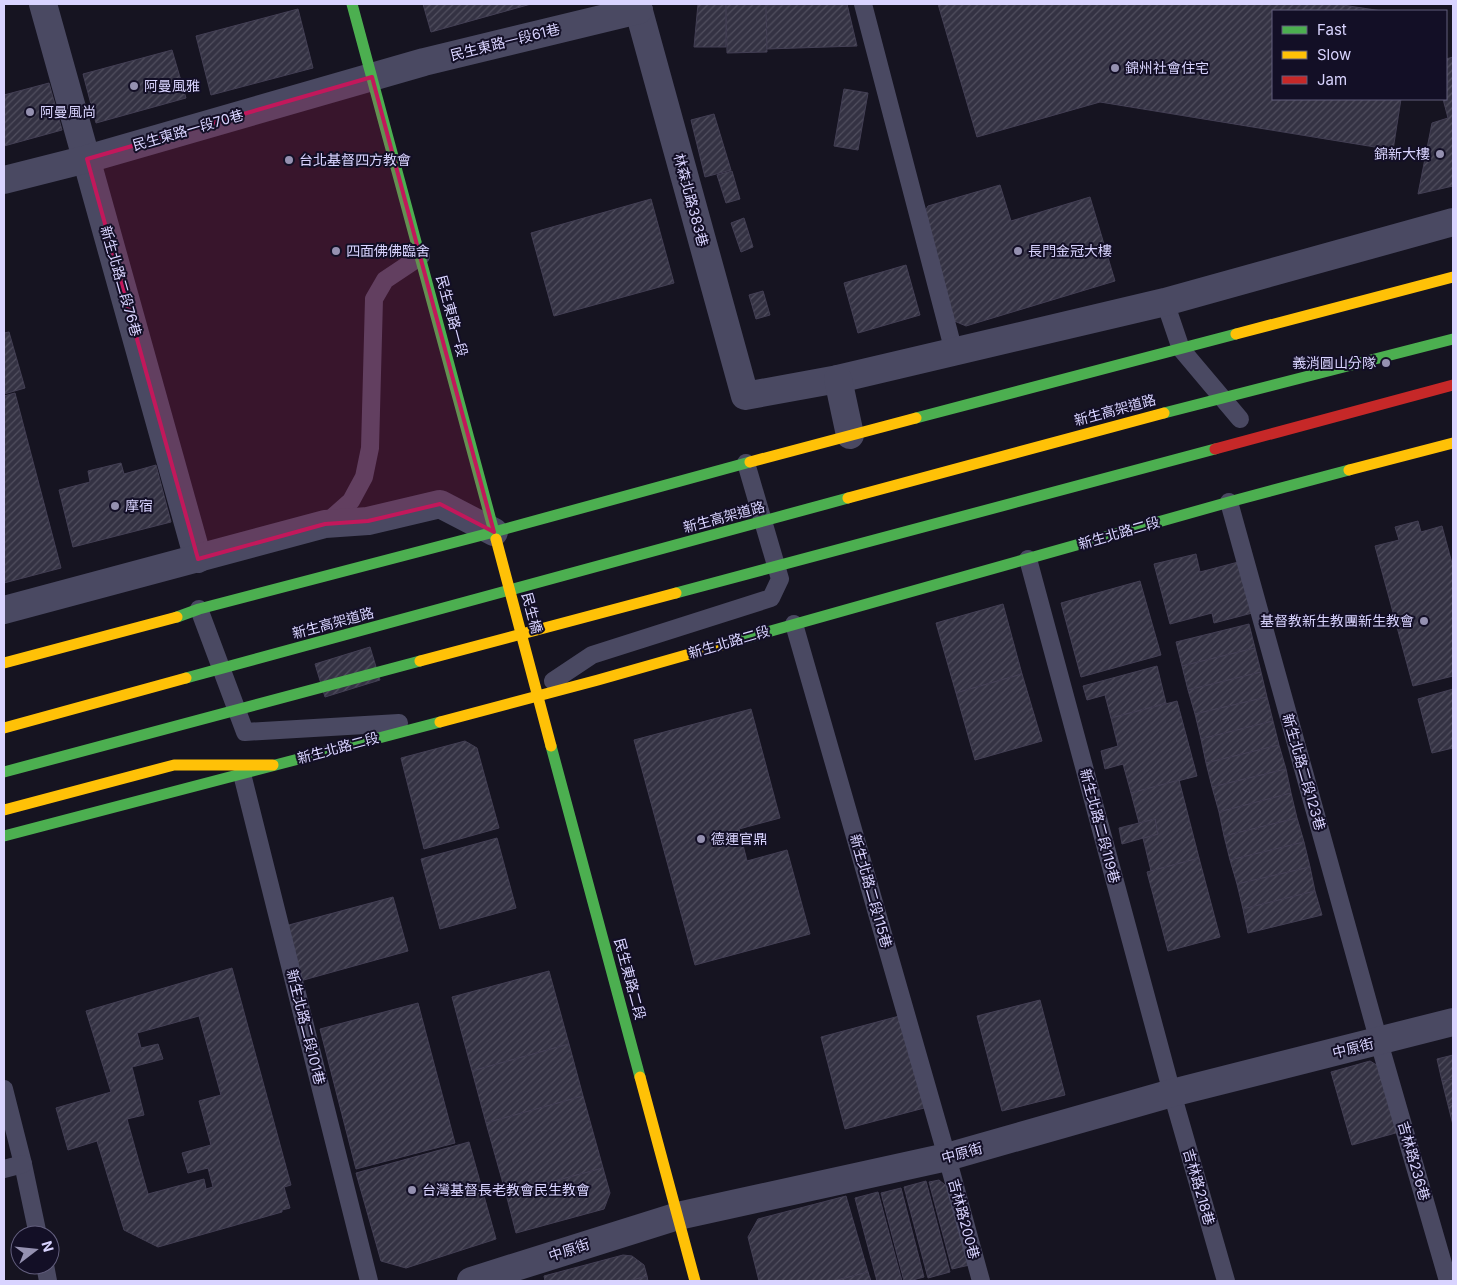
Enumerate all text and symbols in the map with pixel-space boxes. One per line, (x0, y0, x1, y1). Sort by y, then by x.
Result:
legend (1272, 10, 1447, 100)
street label: 民生東路一段61巷 (448, 20, 561, 63)
text: Fast (1317, 20, 1347, 39)
text: Slow (1317, 45, 1351, 64)
place label: 錦州社會住宅 (1125, 59, 1209, 76)
marker: 錦州社會住宅 (1109, 62, 1121, 74)
text: Jam (1317, 70, 1347, 89)
place label: 阿曼風雅 (144, 77, 200, 94)
marker: 阿曼風雅 (128, 80, 140, 92)
place label: 阿曼風尚 (40, 103, 96, 120)
marker: 阿曼風尚 (24, 106, 36, 118)
street label: 民生東路一段70巷 (130, 106, 245, 153)
place label: 錦新大樓 (1374, 145, 1430, 162)
marker: 錦新大樓 (1434, 148, 1446, 160)
place label: 台北基督四方教會 (299, 151, 411, 168)
street label: 林森北路383巷 (671, 151, 712, 248)
marker: 台北基督四方教會 (283, 154, 295, 166)
street label: 新生北路二段76巷 (98, 224, 145, 338)
place label: 四面佛佛臨舍 (346, 242, 430, 259)
place label: 長門金冠大樓 (1028, 242, 1112, 259)
marker: 四面佛佛臨舍 (330, 245, 342, 257)
marker: 長門金冠大樓 (1012, 245, 1024, 257)
street label: 民生東路一段 (433, 273, 472, 359)
place label: 義消圓山分隊 (1292, 354, 1376, 371)
marker: 義消圓山分隊 (1380, 357, 1392, 369)
street label: 新生高架道路 (1072, 390, 1158, 429)
place label: 摩宿 (125, 497, 153, 514)
street label: 新生高架道路 (681, 497, 767, 536)
marker: 摩宿 (109, 500, 121, 512)
street label: 新生北路二段 (1076, 513, 1162, 552)
street label: 民生橋 (519, 590, 546, 635)
street label: 新生高架道路 (290, 603, 376, 642)
place label: 基督教新生教團新生教會 (1260, 612, 1414, 629)
marker: 基督教新生教團新生教會 (1418, 615, 1430, 627)
street label: 新生北路二段 (686, 622, 772, 661)
street label: 新生北路二段123巷 (1280, 711, 1329, 832)
street label: 新生北路二段 (295, 728, 381, 767)
street label: 新生北路二段119巷 (1077, 767, 1124, 885)
place label: 德運官鼎 (711, 830, 767, 847)
street label: 新生北路二段115巷 (847, 832, 896, 950)
marker: 德運官鼎 (695, 833, 707, 845)
street label: 民生東路二段 (611, 936, 650, 1022)
street label: 新生北路二段101巷 (284, 967, 329, 1086)
street label: 中原街 (1330, 1034, 1375, 1061)
street label: 吉林路236巷 (1395, 1119, 1434, 1203)
street label: 中原街 (939, 1139, 984, 1166)
street label: 吉林路218巷 (1180, 1147, 1219, 1227)
street label: 吉林路200巷 (946, 1177, 983, 1261)
place label: 台灣基督長老教會民生教會 (422, 1181, 590, 1198)
marker: 台灣基督長老教會民生教會 (406, 1184, 418, 1196)
north arrow (10, 1225, 60, 1275)
street label: 中原街 (546, 1235, 591, 1264)
text: N (38, 1239, 58, 1254)

